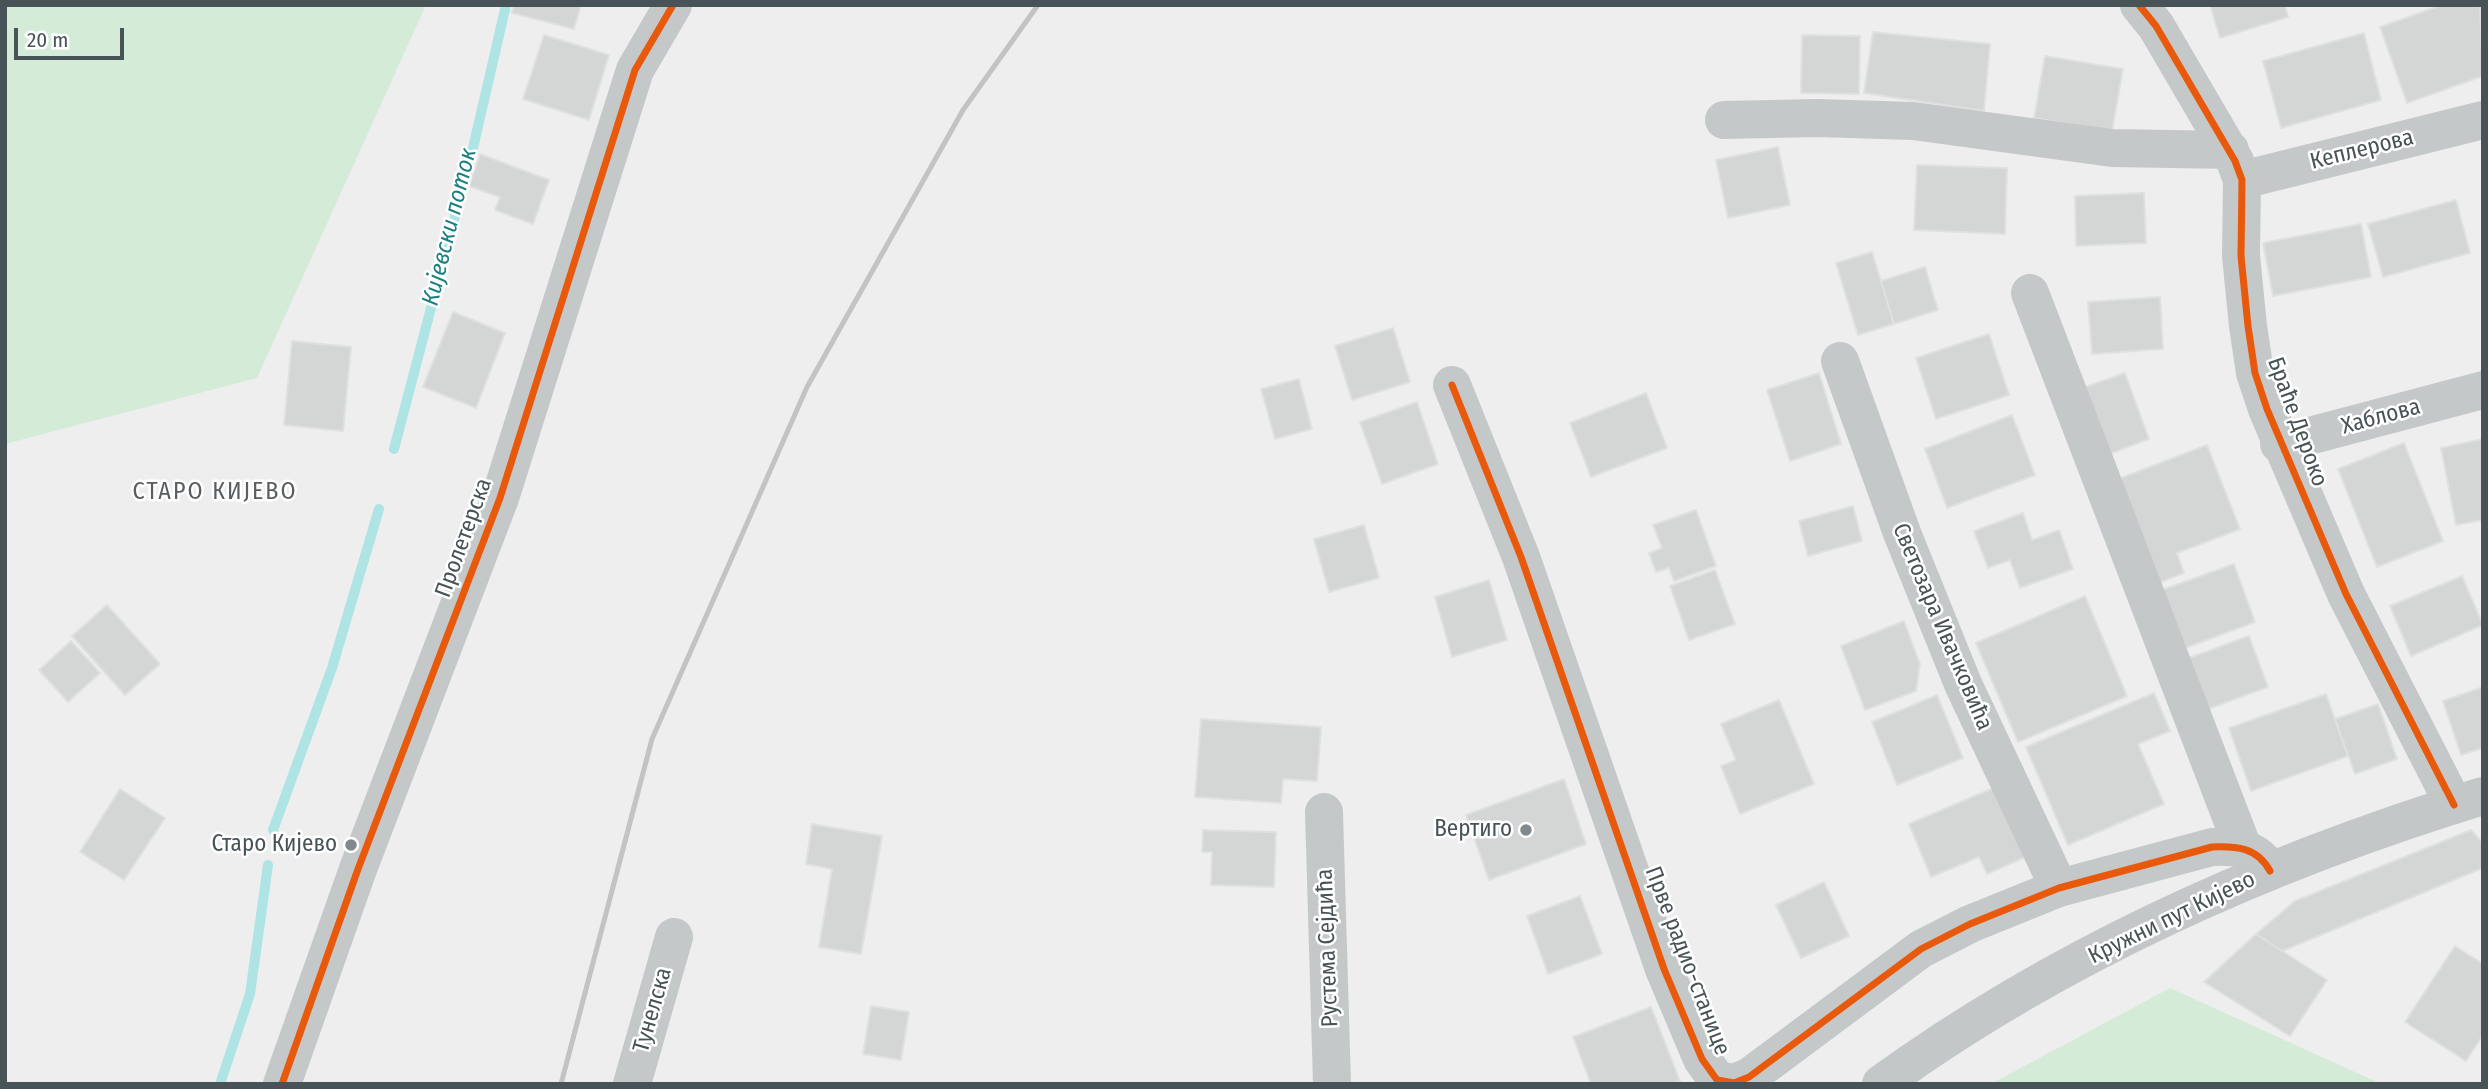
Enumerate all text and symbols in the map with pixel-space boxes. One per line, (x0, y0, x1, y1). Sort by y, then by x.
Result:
scale bar (18, 14, 128, 58)
text: 20 m (27, 27, 68, 53)
street label: Кеплерова (2307, 124, 2417, 176)
water label: Кијевски поток (416, 145, 484, 309)
street label: Браће Дероко (2261, 354, 2333, 490)
street label: Хаблова (2339, 393, 2423, 441)
street label: Пролетерска (430, 475, 498, 601)
district label: СТАРО КИЈЕВО (134, 478, 296, 506)
street label: Светозара Ивачковића (1886, 519, 1998, 735)
place label: Вертиго (1434, 816, 1512, 844)
marker: Вертиго (1518, 822, 1534, 838)
place label: Старо Кијево (212, 831, 337, 859)
marker: Старо Кијево (343, 837, 359, 853)
street label: Прве радио-станице (1638, 863, 1736, 1059)
street label: Кружни пут Кијево (2084, 866, 2260, 970)
street label: Рустема Сејдића (1311, 868, 1345, 1028)
street label: Тунелска (628, 964, 678, 1056)

